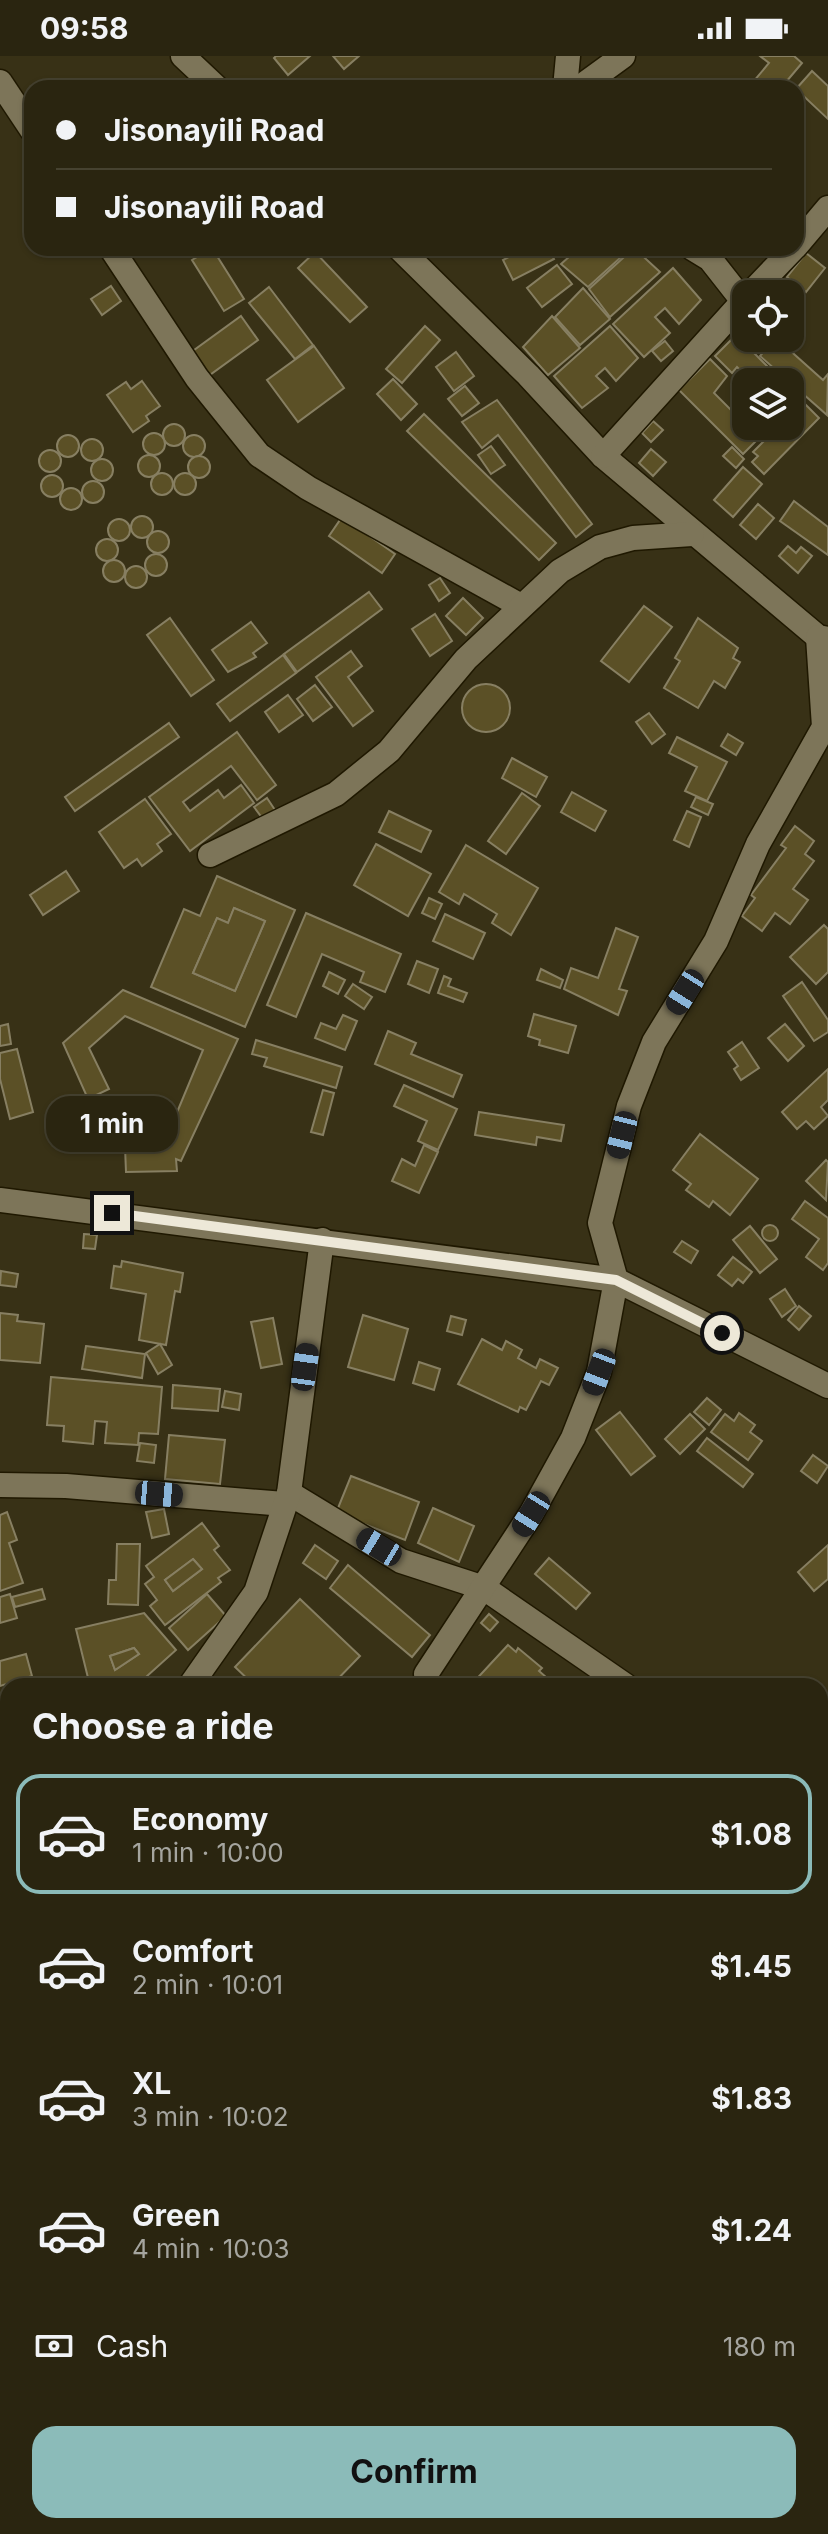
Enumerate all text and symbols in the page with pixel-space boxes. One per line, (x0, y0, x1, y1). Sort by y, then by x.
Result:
text: 09:58 (40, 10, 128, 46)
text: Jisonayili Road (104, 112, 324, 148)
text: Jisonayili Road (104, 189, 324, 225)
map controls (732, 280, 804, 440)
button: locate (732, 280, 804, 352)
button: layers (732, 368, 804, 440)
car (662, 965, 708, 1019)
callout: 1 min (46, 1097, 178, 1153)
text: 1 min (80, 1108, 144, 1139)
car (605, 1109, 639, 1161)
route end (94, 1195, 130, 1231)
route start (704, 1315, 740, 1351)
car (290, 1342, 320, 1392)
car (579, 1345, 619, 1399)
car (134, 1480, 184, 1508)
car (508, 1487, 554, 1541)
car (352, 1524, 406, 1570)
text: Choose a ride (32, 1704, 274, 1748)
icon: car (36, 1798, 108, 1870)
text: Economy (132, 1801, 268, 1837)
text: $1.08 (711, 1816, 792, 1852)
text: 1 min · 10:00 (132, 1837, 284, 1868)
icon: car (36, 1930, 108, 2002)
text: Comfort (132, 1933, 253, 1969)
text: $1.45 (710, 1948, 792, 1984)
text: 2 min · 10:01 (132, 1969, 283, 2000)
icon: car (36, 2062, 108, 2134)
text: XL (132, 2065, 171, 2101)
text: $1.83 (711, 2080, 792, 2116)
text: 3 min · 10:02 (132, 2101, 289, 2132)
icon: car (36, 2194, 108, 2266)
text: Green (132, 2197, 220, 2233)
text: $1.24 (711, 2212, 792, 2248)
text: 4 min · 10:03 (132, 2233, 290, 2264)
icon: cash (32, 2324, 76, 2368)
text: Cash (96, 2328, 168, 2364)
text: 180 m (723, 2331, 796, 2362)
button: Confirm (32, 2426, 796, 2518)

